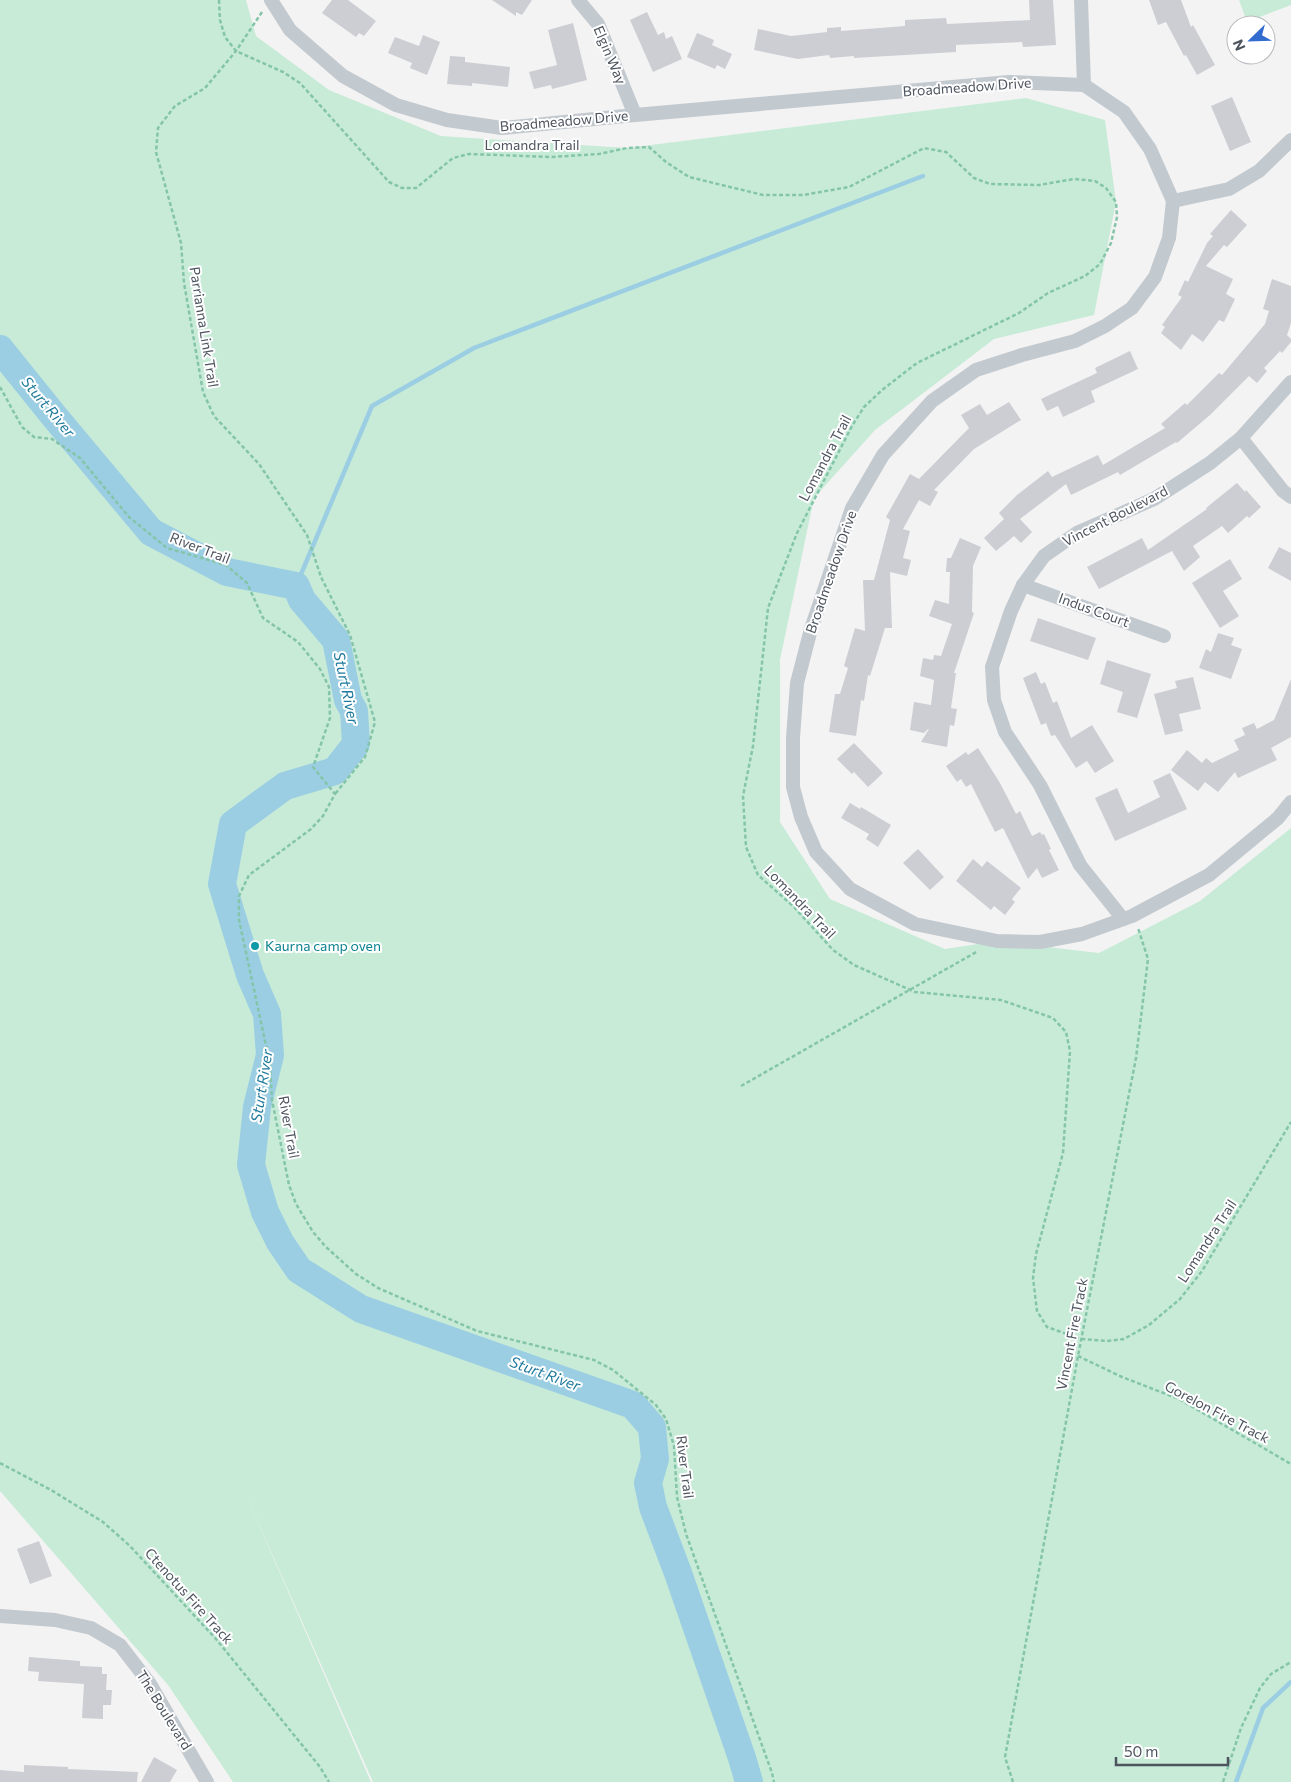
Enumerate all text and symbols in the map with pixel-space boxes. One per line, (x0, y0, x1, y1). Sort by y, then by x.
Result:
north arrow (1226, 15, 1276, 65)
street label: Elgin Way (591, 23, 630, 87)
text: N (1229, 37, 1248, 53)
street label: Broadmeadow Drive (902, 74, 1032, 99)
street label: Broadmeadow Drive (499, 106, 629, 135)
street label: Lomandra Trail (484, 136, 580, 153)
street label: Parrianna Link Trail (187, 265, 222, 388)
water label: Sturt River (18, 372, 80, 441)
street label: Lomandra Trail (795, 412, 854, 504)
street label: Vincent Boulevard (1059, 482, 1170, 549)
street label: Broadmeadow Drive (801, 508, 860, 636)
street label: River Trail (168, 528, 233, 567)
street label: Indus Court (1056, 589, 1132, 630)
water label: Sturt River (331, 650, 364, 727)
street label: Lomandra Trail (761, 862, 840, 942)
place label: Kaurna camp oven (265, 937, 381, 954)
marker: Kaurna camp oven (249, 940, 261, 952)
water label: Sturt River (246, 1047, 276, 1124)
street label: River Trail (276, 1094, 303, 1160)
street label: Lomandra Trail (1174, 1196, 1240, 1285)
street label: Vincent Fire Track (1052, 1276, 1091, 1392)
water label: Sturt River (508, 1352, 584, 1394)
street label: Gorelon Fire Track (1162, 1377, 1273, 1447)
street label: River Trail (673, 1434, 698, 1499)
street label: Ctenotus Fire Track (142, 1544, 237, 1648)
street label: The Boulevard (133, 1667, 196, 1753)
scale bar (1116, 1734, 1228, 1766)
text: 50 m (1124, 1742, 1158, 1760)

